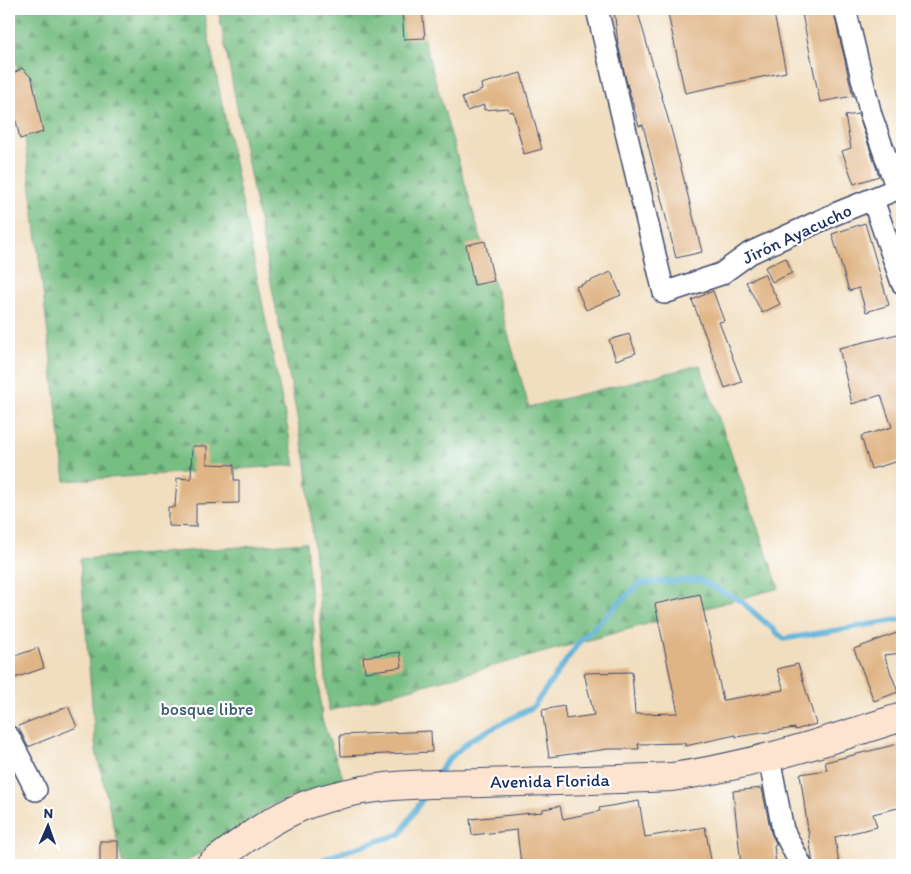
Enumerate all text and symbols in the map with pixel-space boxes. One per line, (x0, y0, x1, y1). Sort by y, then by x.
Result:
street label: Jirón Ayacucho (739, 199, 855, 269)
park label: bosque libre (160, 698, 254, 720)
street label: Avenida Florida (490, 769, 611, 793)
north arrow (22, 802, 72, 852)
text: N (43, 805, 53, 822)

